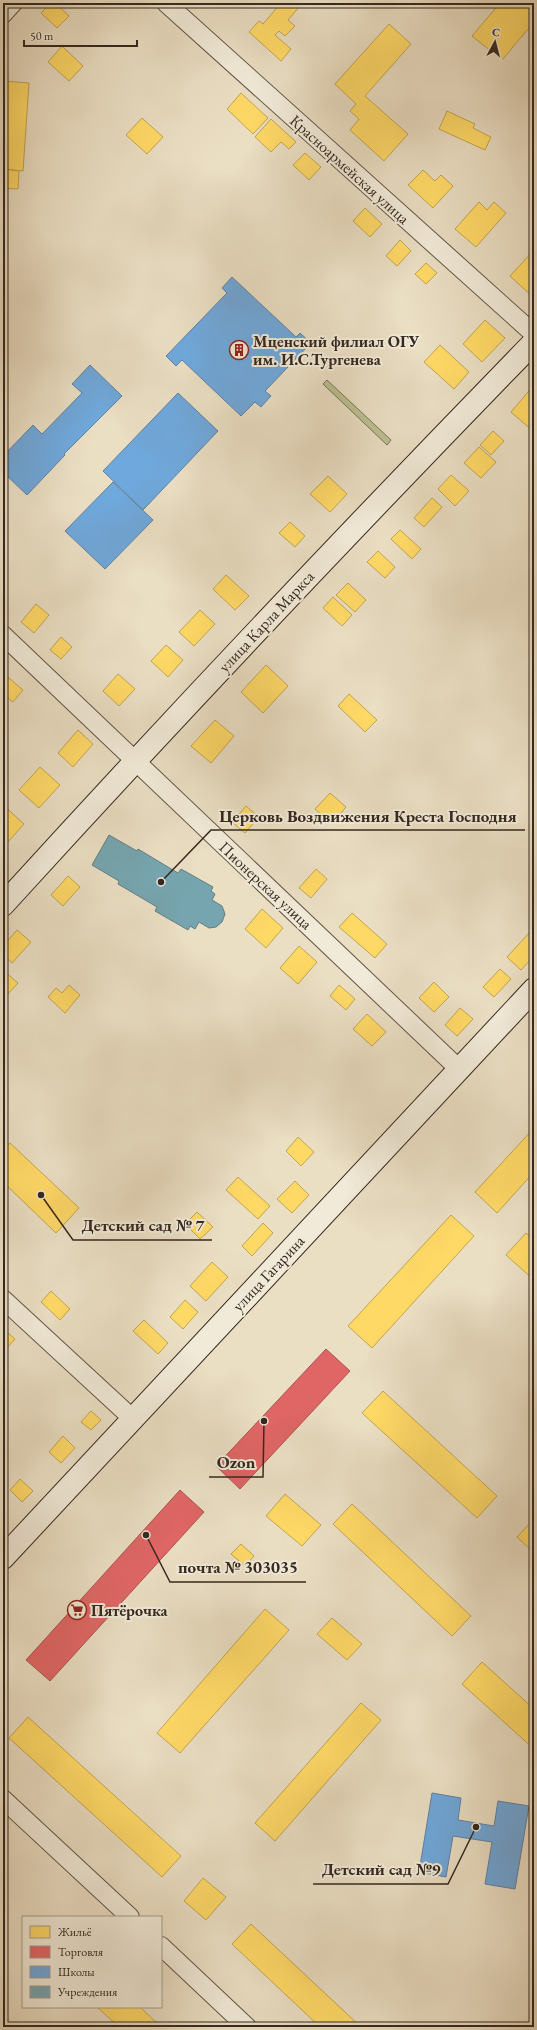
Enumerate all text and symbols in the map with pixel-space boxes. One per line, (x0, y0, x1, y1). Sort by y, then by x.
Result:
scale bar (24, 22, 137, 48)
north arrow (475, 22, 515, 62)
text: С (491, 25, 501, 40)
text: 50 m (30, 28, 54, 44)
street label: Красноармейская улица (285, 110, 414, 229)
place label: Мценский филиал ОГУ им. И.С.Тургенева (253, 331, 419, 370)
building icon: Мценский филиал ОГУ им. И.С.Тургенева (228, 339, 250, 361)
street label: улица Карла Маркса (214, 566, 319, 677)
callout: Церковь Воздвижения Креста Господня (211, 801, 525, 830)
text: Церковь Воздвижения Креста Господня (219, 805, 517, 827)
street label: Пионерская улица (215, 837, 317, 934)
callout: Детский сад № 7 (73, 1211, 212, 1240)
text: Детский сад № 7 (82, 1214, 204, 1236)
street label: улица Гагарина (228, 1230, 310, 1316)
callout: Ozon (209, 1448, 263, 1477)
text: Ozon (217, 1451, 256, 1473)
callout: почта № 303035 (170, 1553, 306, 1582)
text: почта № 303035 (178, 1556, 298, 1578)
supermarket icon: Пятёрочка (66, 1599, 88, 1621)
place label: Пятёрочка (91, 1600, 169, 1621)
callout: Детский сад №9 (313, 1855, 448, 1884)
text: Детский сад №9 (322, 1858, 440, 1880)
legend (22, 1916, 162, 2008)
text: Жильё (57, 1924, 92, 1940)
text: Торговля (58, 1944, 104, 1960)
text: Школы (58, 1964, 95, 1980)
text: Учреждения (57, 1984, 118, 2000)

